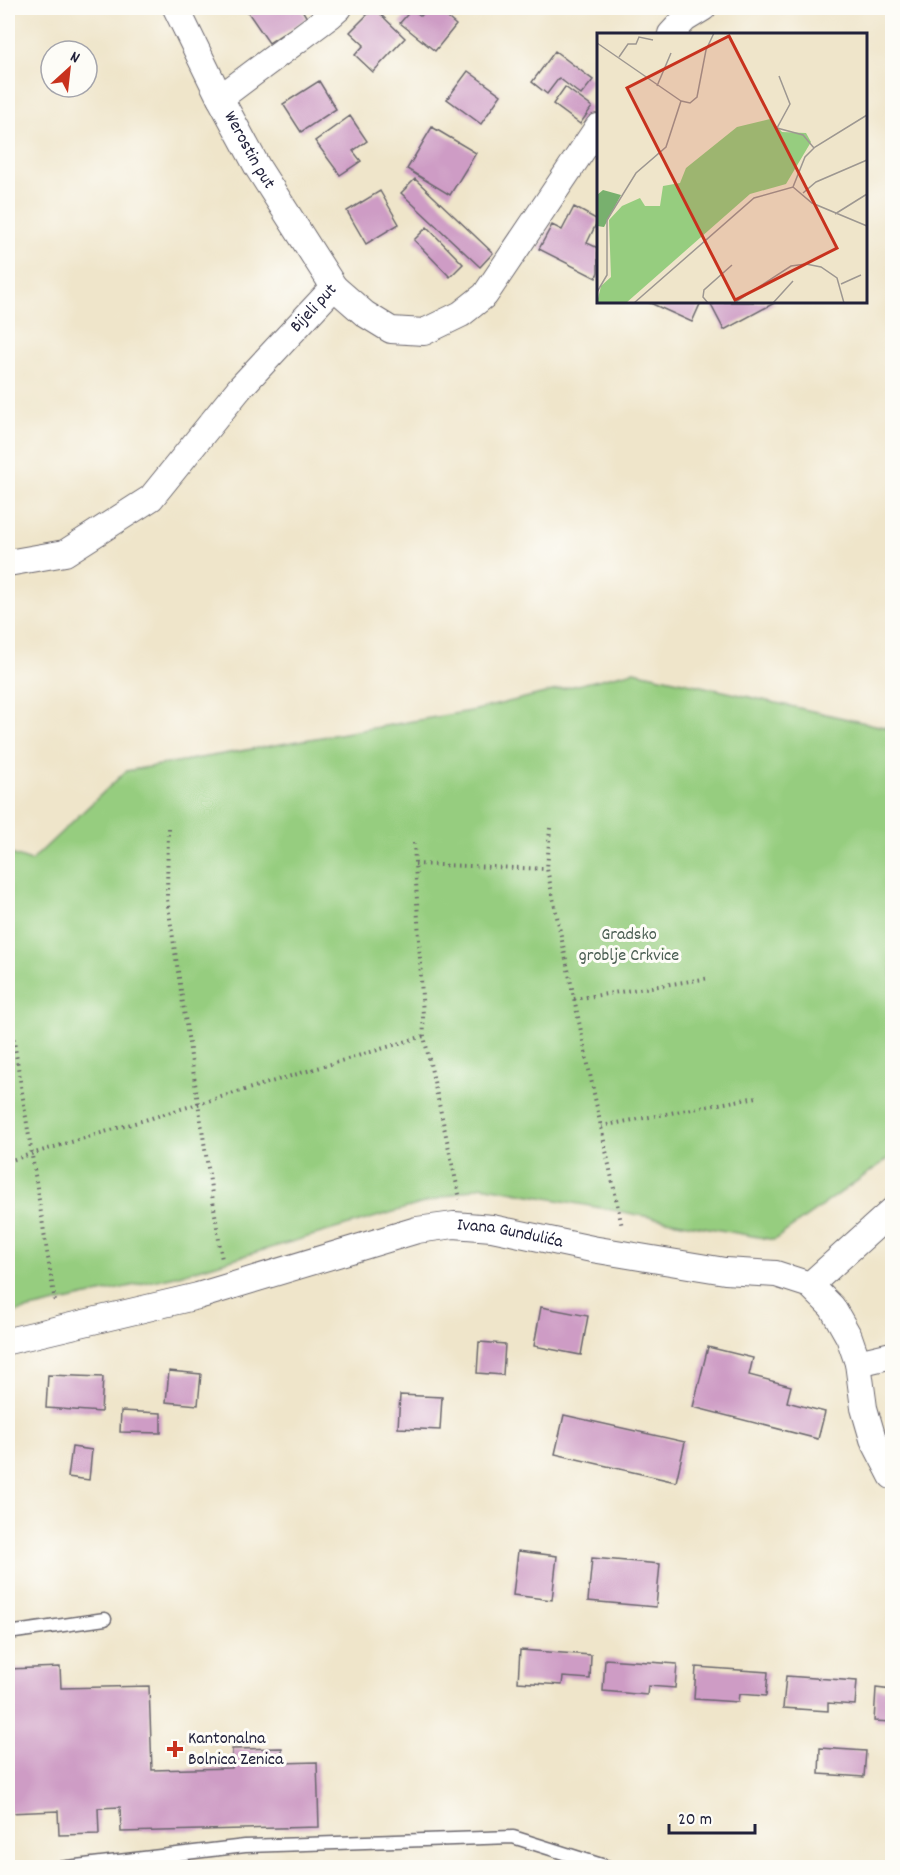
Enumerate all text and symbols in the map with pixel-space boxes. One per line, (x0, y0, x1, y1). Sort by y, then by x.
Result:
inset map (597, 33, 867, 303)
north arrow (39, 39, 99, 99)
text: N (66, 46, 84, 70)
street label: Werostin put (217, 107, 281, 194)
street label: Bijeli put (285, 278, 343, 339)
park label: Gradsko groblje Crkvice (579, 923, 679, 969)
street label: Ivana Gundulića (456, 1213, 566, 1255)
place label: Kantonalna Bolnica Zenica (188, 1727, 284, 1773)
marker: Kantonalna Bolnica Zenica (166, 1740, 184, 1758)
scale bar (669, 1797, 754, 1835)
text: 20 m (678, 1808, 712, 1833)

